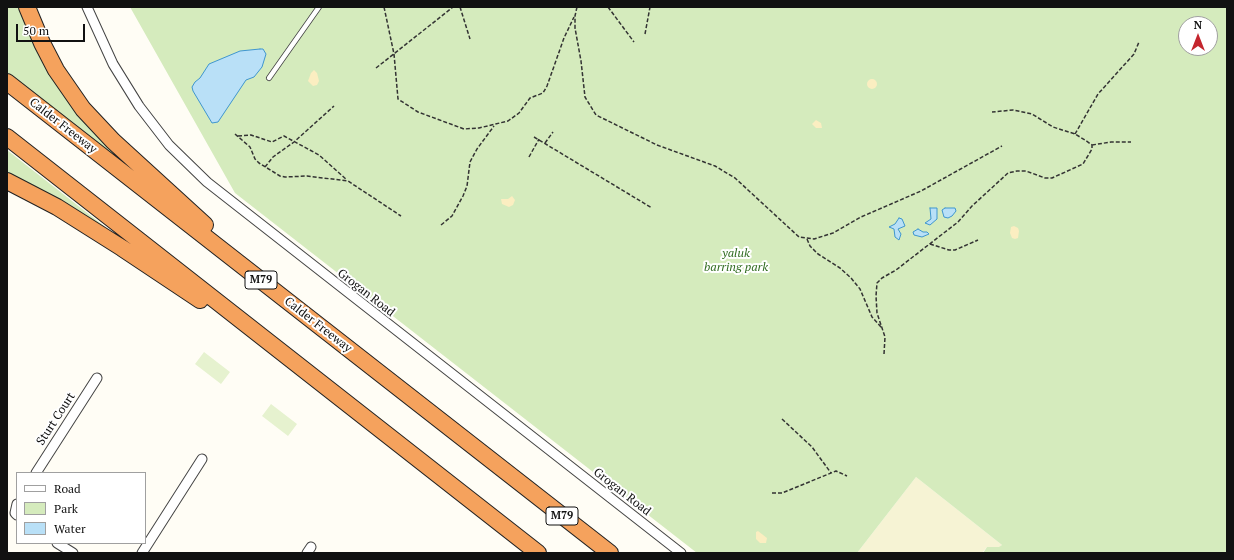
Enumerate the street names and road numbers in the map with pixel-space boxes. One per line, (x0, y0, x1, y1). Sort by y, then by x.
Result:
street label: Calder Freeway (26, 95, 100, 157)
street label: Grogan Road (335, 266, 397, 320)
road number: M79 (245, 271, 277, 289)
street label: Calder Freeway (281, 294, 355, 356)
street label: Sturt Court (34, 390, 78, 448)
street label: Grogan Road (591, 465, 653, 519)
road number: M79 (546, 507, 578, 525)

